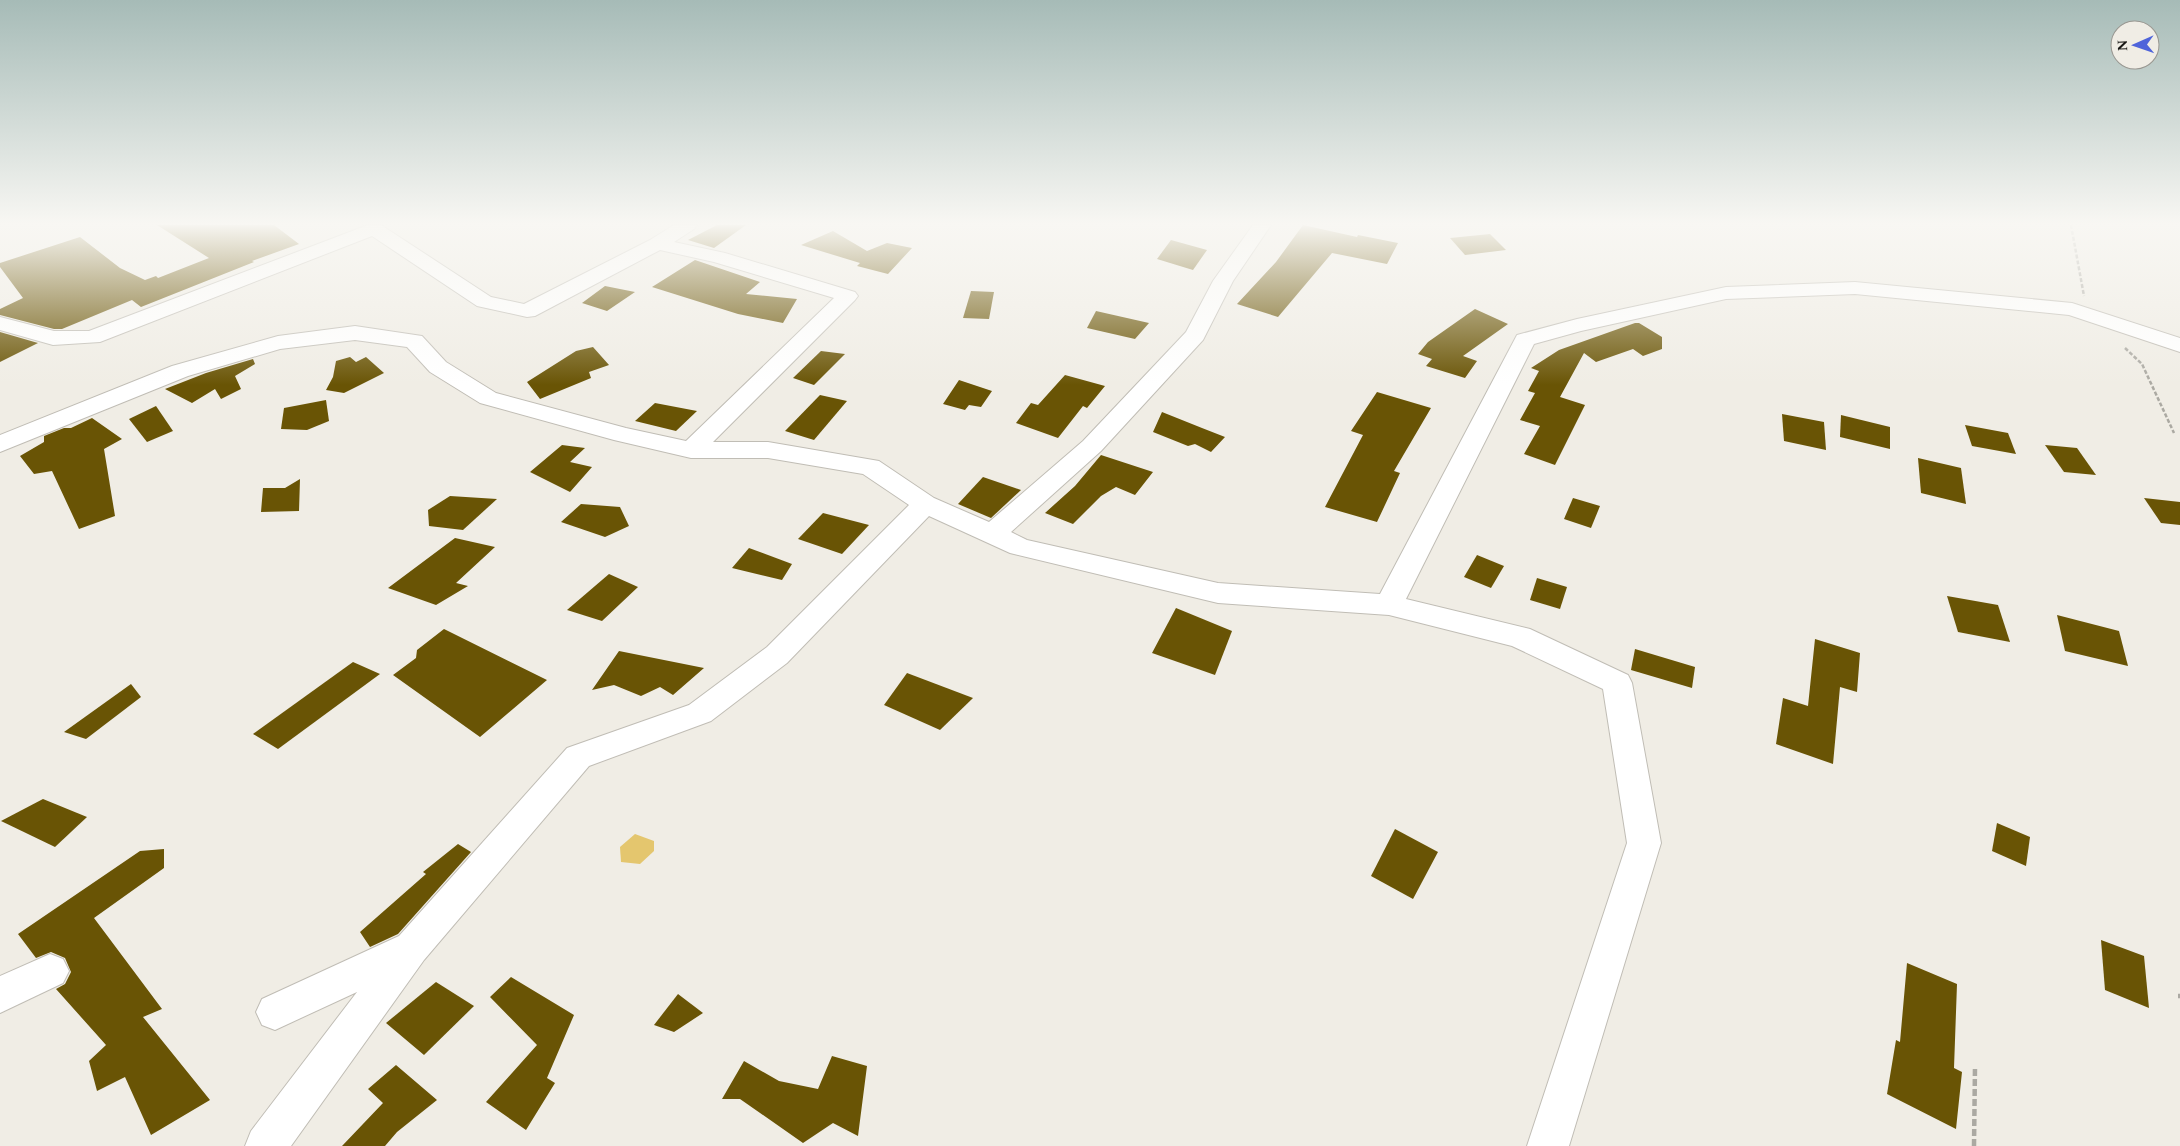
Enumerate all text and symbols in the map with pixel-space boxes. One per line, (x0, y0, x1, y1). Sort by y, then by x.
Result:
north arrow (2110, 20, 2160, 70)
text: N (2112, 39, 2133, 52)

